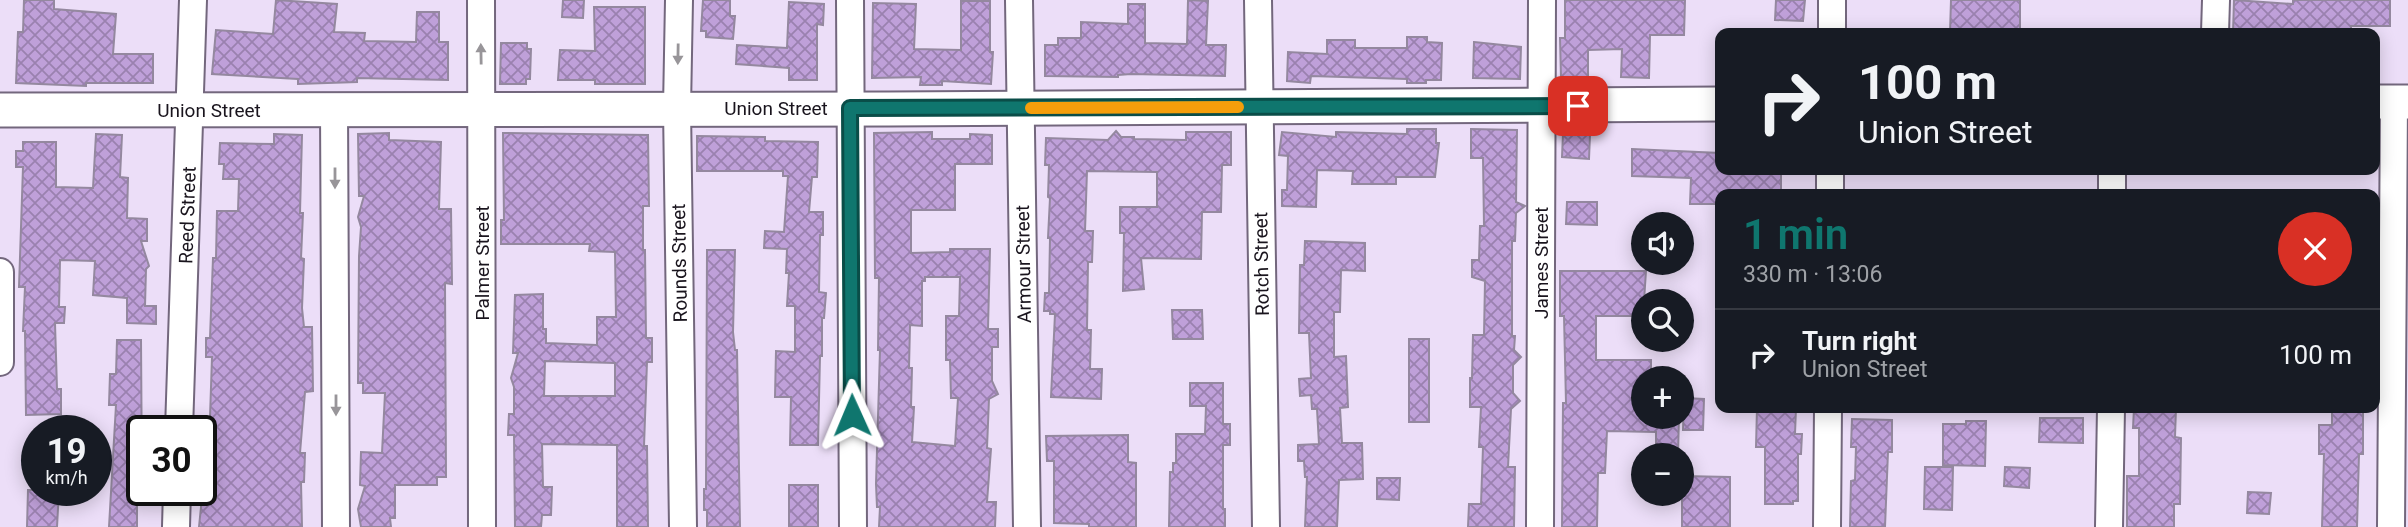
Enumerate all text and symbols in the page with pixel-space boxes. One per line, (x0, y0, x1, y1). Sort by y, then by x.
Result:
one-way arrow (475, 43, 487, 65)
one-way arrow (672, 43, 684, 65)
text: 100 m (1858, 54, 1997, 111)
icon: right (1743, 56, 1834, 147)
pin (1548, 76, 1608, 136)
icon: arrive (1559, 87, 1597, 125)
street label: Union Street (724, 97, 828, 120)
street label: Union Street (157, 99, 261, 122)
text: Union Street (1858, 113, 2032, 151)
street label: Reed Street (174, 166, 201, 264)
one-way arrow (329, 167, 341, 189)
street label: Rounds Street (667, 203, 692, 323)
street label: Armour Street (1011, 205, 1036, 323)
street label: Palmer Street (471, 206, 494, 320)
street label: James Street (1530, 207, 1553, 319)
text: 1 min (1743, 210, 1848, 259)
street label: Rotch Street (1249, 212, 1274, 316)
map controls (1631, 212, 1694, 506)
button: sound (1631, 212, 1694, 275)
button: close (2278, 212, 2352, 286)
text: 330 m · 13:06 (1743, 261, 1882, 288)
button: search (1631, 289, 1694, 352)
text: Turn right (1802, 326, 1917, 356)
icon: right (1743, 336, 1781, 374)
text: 100 m (2279, 340, 2352, 370)
text: Union Street (1802, 356, 1927, 383)
button: + (1631, 366, 1694, 429)
position arrow (815, 378, 889, 452)
one-way arrow (330, 394, 341, 416)
speed limit sign: 30 (126, 415, 217, 506)
text: 19 (46, 431, 87, 472)
button: − (1631, 443, 1694, 506)
text: km/h (45, 467, 88, 488)

